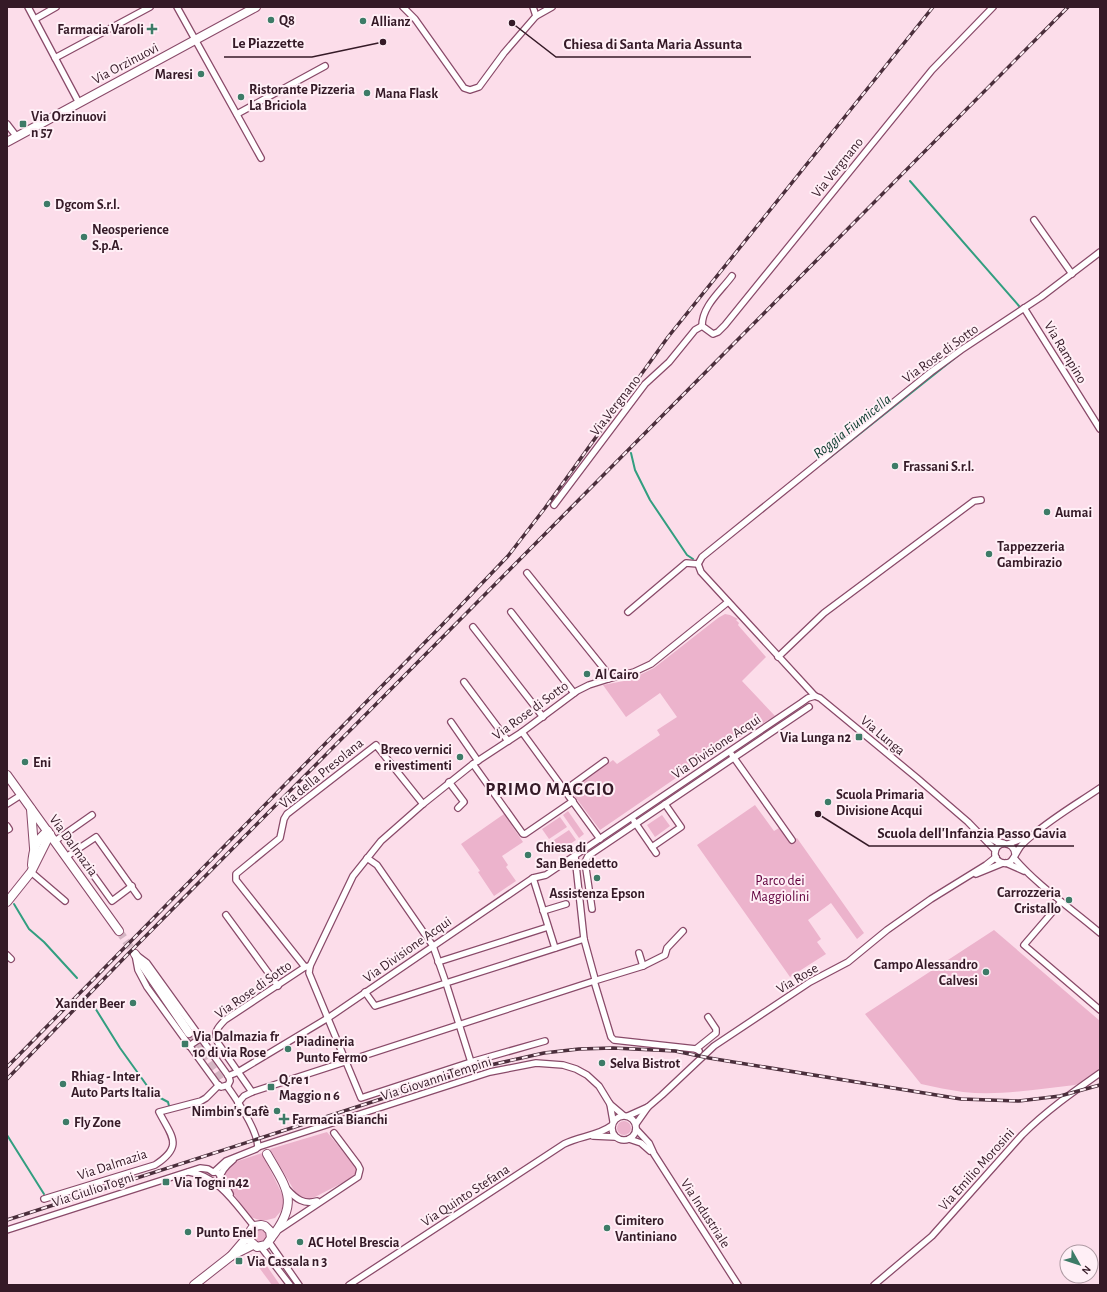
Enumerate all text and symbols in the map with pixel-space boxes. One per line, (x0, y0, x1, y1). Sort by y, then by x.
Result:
place label: Q8 (279, 14, 295, 28)
marker: Q8 (266, 15, 276, 25)
place label: Allianz (371, 15, 411, 29)
marker: Allianz (358, 16, 368, 26)
place label: Farmacia Varoli (57, 23, 144, 37)
marker: Farmacia Varoli (147, 24, 157, 34)
callout: Le Piazzette (224, 30, 312, 57)
callout: Chiesa di Santa Maria Assunta (556, 30, 751, 57)
text: Le Piazzette (232, 36, 304, 51)
text: Chiesa di Santa Maria Assunta (564, 37, 742, 52)
street label: Via Orzinuovi (90, 41, 161, 87)
place label: Maresi (155, 68, 193, 82)
marker: Maresi (196, 69, 206, 79)
place label: Ristorante Pizzeria La Briciola (249, 83, 355, 113)
place label: Mana Flask (375, 87, 438, 101)
marker: Mana Flask (362, 88, 372, 98)
marker: Ristorante Pizzeria La Briciola (236, 92, 246, 102)
place label: Via Orzinuovi n 57 (31, 110, 106, 140)
marker: Via Orzinuovi n 57 (18, 119, 28, 129)
street label: Via Vergnano (809, 135, 866, 200)
place label: Dgcom S.r.l. (55, 198, 120, 212)
marker: Dgcom S.r.l. (42, 199, 52, 209)
place label: Neosperience S.p.A. (92, 223, 169, 253)
marker: Neosperience S.p.A. (79, 232, 89, 242)
street label: Via Rampino (1041, 319, 1089, 386)
street label: Via Rose di Sotto (900, 322, 981, 386)
street label: Via Vergnano (588, 373, 644, 439)
water label: Roggia Fiumicella (811, 391, 894, 461)
place label: Frassani S.r.l. (903, 460, 974, 474)
marker: Frassani S.r.l. (890, 461, 900, 471)
place label: Aumai (1055, 506, 1092, 520)
marker: Aumai (1042, 507, 1052, 517)
place label: Tappezzeria Gambirazio (997, 540, 1065, 570)
marker: Tappezzeria Gambirazio (984, 549, 994, 559)
place label: Al Cairo (595, 668, 639, 682)
marker: Al Cairo (582, 669, 592, 679)
street label: Via Rose di Sotto (490, 679, 571, 743)
street label: Via Divisione Acqui (670, 712, 764, 782)
street label: Via Lunga (857, 713, 908, 759)
place label: Via Lunga n2 (780, 731, 851, 745)
marker: Via Lunga n2 (854, 732, 864, 742)
street label: Via della Presolana (277, 736, 366, 812)
place label: Breco vernici e rivestimenti (375, 743, 452, 773)
marker: Breco vernici e rivestimenti (455, 752, 465, 762)
place label: Eni (33, 756, 51, 770)
marker: Eni (20, 757, 30, 767)
district label: PRIMO MAGGIO (485, 781, 615, 799)
place label: Scuola Primaria Divisione Acqui (836, 788, 925, 818)
marker: Scuola Primaria Divisione Acqui (823, 797, 833, 807)
street label: Via Dalmazia (46, 812, 100, 879)
callout: Scuola dell'Infanzia Passo Gavia (869, 819, 1074, 846)
text: Scuola dell'Infanzia Passo Gavia (877, 826, 1067, 841)
place label: Chiesa di San Benedetto (536, 841, 618, 871)
marker: Chiesa di San Benedetto (523, 850, 533, 860)
marker: Assistenza Epson (592, 873, 602, 883)
park label: Parco dei Maggiolini (751, 874, 809, 904)
place label: Carrozzeria Cristallo (997, 886, 1061, 916)
place label: Assistenza Epson (549, 887, 645, 901)
marker: Carrozzeria Cristallo (1064, 895, 1074, 905)
street label: Via Divisione Acqui (361, 914, 454, 985)
street label: Via Rose di Sotto (213, 958, 295, 1021)
place label: Campo Alessandro Calvesi (874, 958, 978, 988)
street label: Via Rose (774, 961, 821, 997)
marker: Campo Alessandro Calvesi (981, 967, 991, 977)
place label: Xander Beer (55, 997, 125, 1011)
marker: Xander Beer (128, 998, 138, 1008)
place label: Via Dalmazia fr 10 di via Rose (193, 1030, 279, 1060)
place label: Piadineria Punto Fermo (296, 1035, 368, 1065)
marker: Via Dalmazia fr 10 di via Rose (180, 1039, 190, 1049)
marker: Piadineria Punto Fermo (283, 1044, 293, 1054)
street label: Via Giovanni Tempini (379, 1054, 493, 1103)
place label: Selva Bistrot (610, 1057, 681, 1071)
marker: Selva Bistrot (597, 1058, 607, 1068)
place label: Rhiag - Inter Auto Parts Italia (71, 1070, 161, 1100)
place label: Q.re 1 Maggio n 6 (279, 1073, 340, 1103)
marker: Rhiag - Inter Auto Parts Italia (58, 1079, 68, 1089)
marker: Q.re 1 Maggio n 6 (266, 1082, 276, 1092)
place label: Nimbin's Cafè (191, 1105, 269, 1119)
marker: Nimbin's Cafè (272, 1106, 282, 1116)
place label: Farmacia Bianchi (292, 1113, 388, 1127)
marker: Farmacia Bianchi (279, 1114, 289, 1124)
place label: Fly Zone (74, 1116, 121, 1130)
marker: Fly Zone (61, 1117, 71, 1127)
street label: Via Emilio Morosini (936, 1126, 1017, 1214)
street label: Via Dalmazia (76, 1147, 149, 1183)
street label: Via Quinto Stefana (419, 1162, 512, 1229)
street label: Via Giulio Togni (51, 1170, 136, 1210)
place label: Via Togni n42 (174, 1176, 249, 1190)
marker: Via Togni n42 (161, 1177, 171, 1187)
street label: Via Industriale (678, 1177, 733, 1251)
place label: Cimitero Vantiniano (615, 1214, 677, 1244)
marker: Cimitero Vantiniano (602, 1223, 612, 1233)
place label: Punto Enel (196, 1226, 257, 1240)
marker: Punto Enel (183, 1227, 193, 1237)
place label: AC Hotel Brescia (308, 1236, 400, 1250)
marker: AC Hotel Brescia (295, 1237, 305, 1247)
north arrow (1059, 1244, 1099, 1284)
place label: Via Cassala n 3 (247, 1255, 327, 1269)
marker: Via Cassala n 3 (234, 1256, 244, 1266)
text: N (1080, 1264, 1093, 1276)

